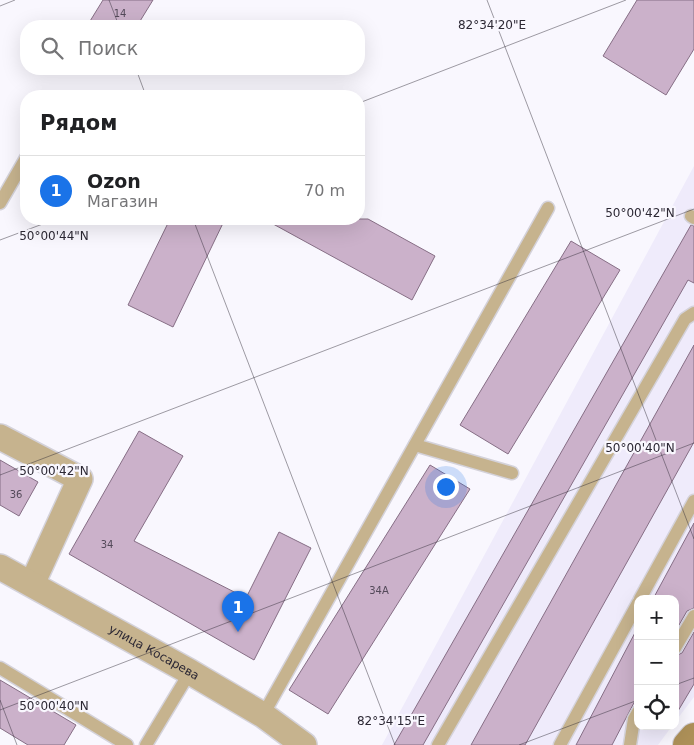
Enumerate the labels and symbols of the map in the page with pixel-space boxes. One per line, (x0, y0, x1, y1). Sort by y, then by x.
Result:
house number: 14 (114, 8, 126, 19)
text: 82°34'20"E (458, 18, 526, 32)
text: 50°00'42"N (605, 206, 675, 220)
text: 50°00'44"N (19, 229, 89, 243)
text: 50°00'40"N (605, 441, 675, 455)
text: 50°00'42"N (19, 464, 89, 478)
your location (433, 474, 459, 500)
house number: 36 (10, 489, 22, 500)
house number: 34 (101, 539, 113, 550)
house number: 34А (369, 585, 389, 596)
pin: 1 (222, 591, 254, 632)
street label: улица Косарева (106, 622, 202, 683)
text: 50°00'40"N (19, 699, 89, 713)
text: 82°34'15"E (357, 714, 425, 728)

